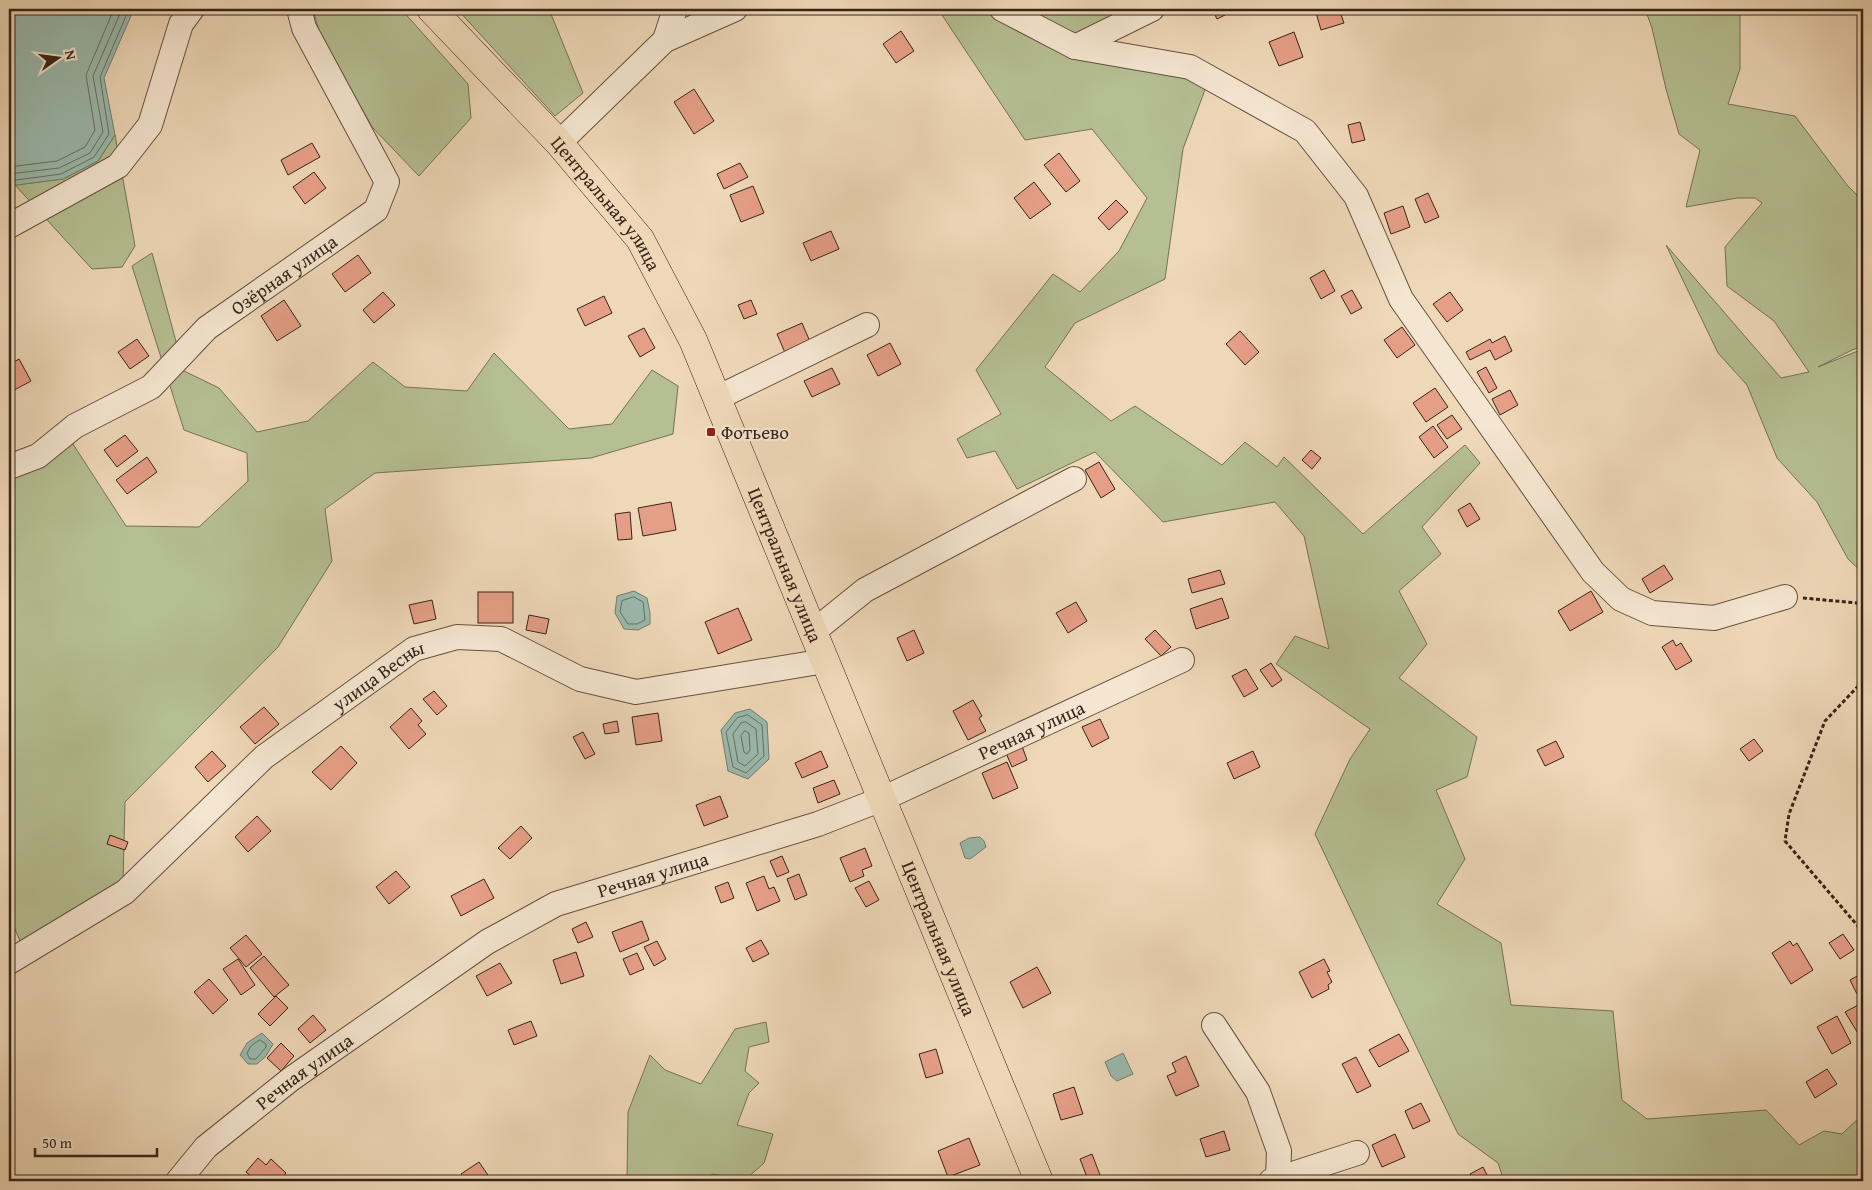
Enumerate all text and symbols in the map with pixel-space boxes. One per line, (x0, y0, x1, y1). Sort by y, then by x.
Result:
north arrow (32, 32, 82, 82)
text: N (60, 48, 82, 62)
street label: Центральная улица (544, 129, 668, 275)
street label: Озёрная улица (225, 227, 343, 321)
place label: Фотьево (721, 418, 789, 446)
marker: Фотьево (705, 426, 717, 438)
street label: Центральная улица (741, 483, 830, 647)
street label: улица Весны (325, 633, 427, 718)
street label: Речная улица (973, 693, 1089, 767)
street label: Речная улица (594, 844, 712, 905)
street label: Центральная улица (895, 857, 984, 1020)
street label: Речная улица (249, 1026, 358, 1116)
scale bar (35, 1125, 158, 1157)
text: 50 m (42, 1132, 73, 1153)

